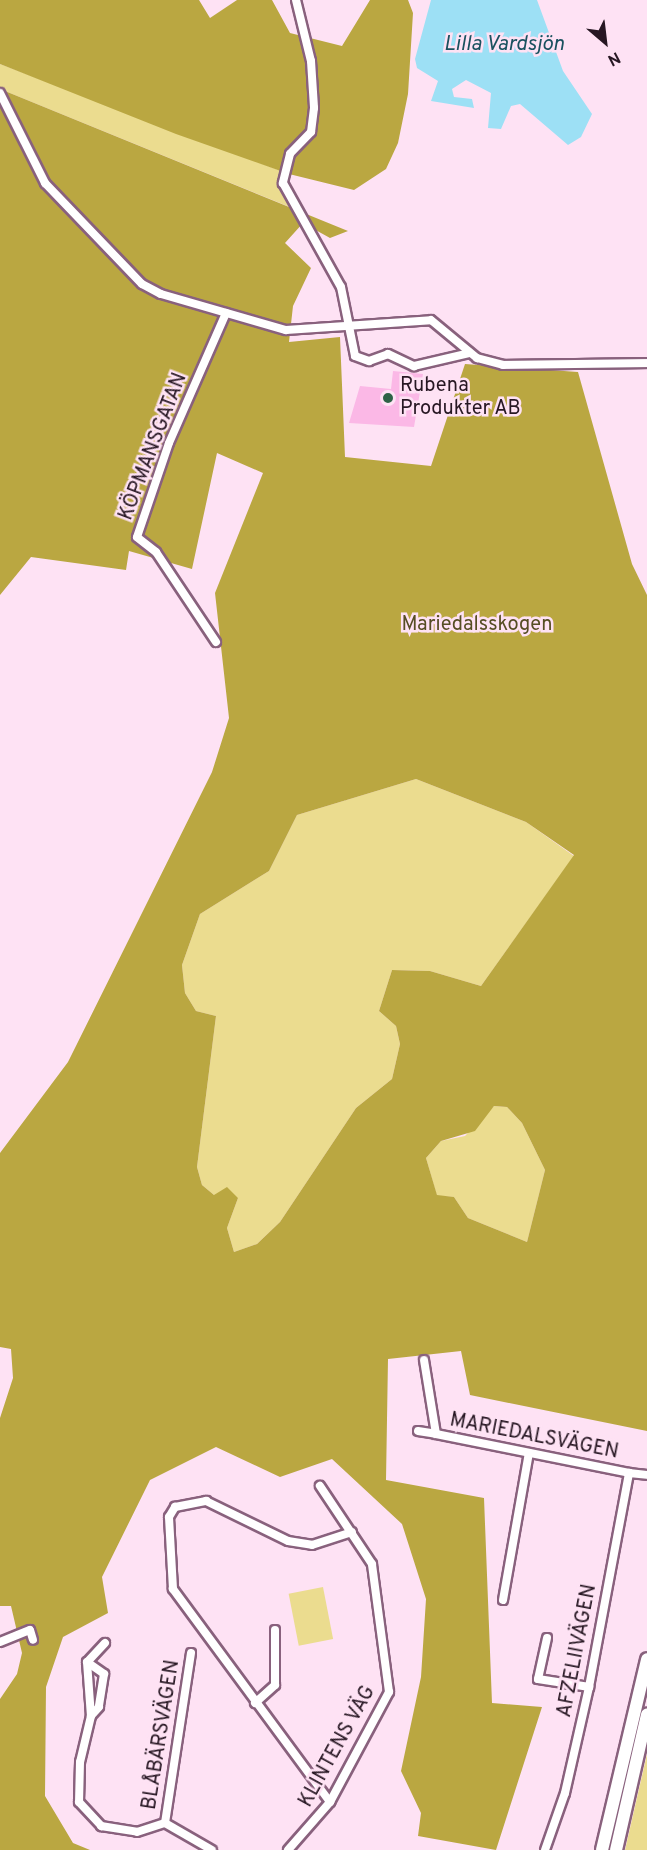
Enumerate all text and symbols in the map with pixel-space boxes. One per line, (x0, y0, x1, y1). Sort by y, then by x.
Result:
north arrow (575, 12, 635, 72)
water label: Lilla Vardsjön (443, 32, 565, 58)
text: N (604, 46, 623, 69)
street label: KÖPMANSGATAN (115, 370, 193, 524)
place label: Rubena Produkter AB (400, 374, 521, 421)
marker: Rubena Produkter AB (381, 391, 395, 405)
park label: Mariedalsskogen (402, 613, 552, 637)
street label: MARIEDALSVÄGEN (448, 1409, 620, 1465)
street label: AFZELIIVÄGEN (553, 1582, 603, 1720)
street label: BLÅBÄRSVÄGEN (138, 1658, 186, 1812)
street label: KLINTENS VÄG (295, 1682, 381, 1812)

